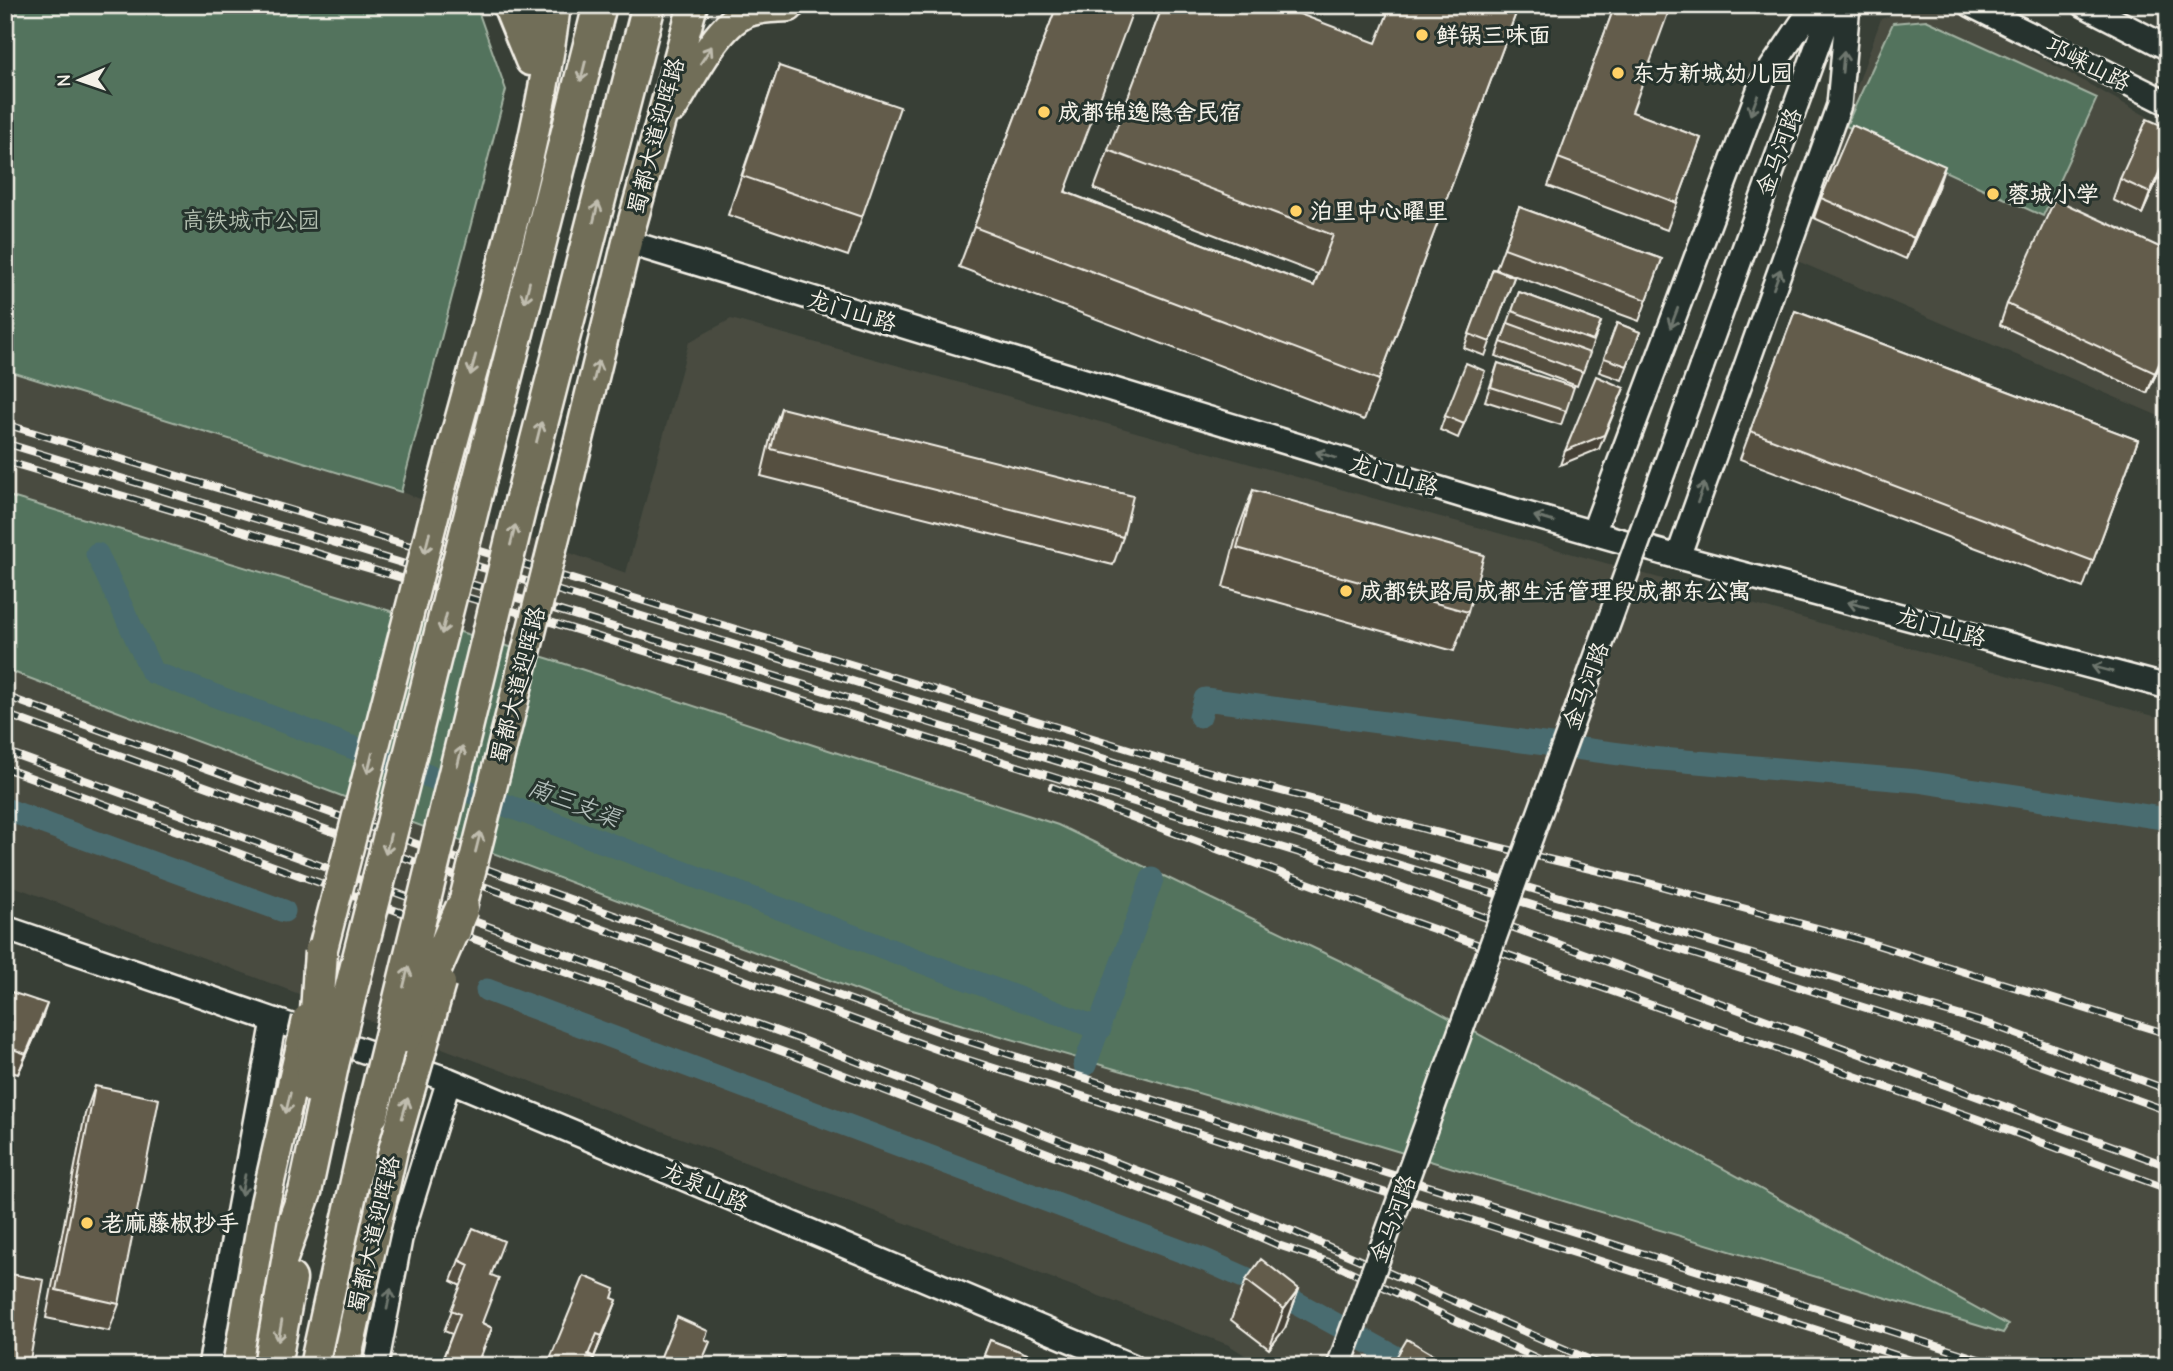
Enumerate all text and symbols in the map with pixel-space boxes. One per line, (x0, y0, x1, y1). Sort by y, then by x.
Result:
place label: 鲜锅三味面 (1436, 22, 1551, 49)
marker: 鲜锅三味面 (1414, 27, 1430, 43)
street label: 邛崃山路 (2041, 31, 2135, 97)
north arrow (46, 46, 116, 116)
one-way arrow (700, 46, 714, 66)
one-way arrow (1837, 51, 1850, 74)
street label: 蜀都大道迎晖路 (622, 55, 690, 217)
one-way arrow (576, 60, 589, 82)
place label: 东方新城幼儿园 (1632, 60, 1793, 87)
marker: 东方新城幼儿园 (1610, 65, 1626, 81)
text: N (53, 74, 75, 87)
one-way arrow (1746, 94, 1759, 116)
place label: 成都锦逸隐舍民宿 (1058, 99, 1242, 126)
marker: 成都锦逸隐舍民宿 (1036, 104, 1052, 120)
street label: 金马河路 (1751, 104, 1807, 200)
place label: 蓉城小学 (2007, 181, 2099, 208)
marker: 蓉城小学 (1985, 186, 2001, 202)
place label: 泊里中心曜里 (1310, 198, 1448, 225)
one-way arrow (590, 201, 603, 224)
marker: 泊里中心曜里 (1288, 203, 1304, 219)
park label: 高铁城市公园 (182, 207, 320, 234)
one-way arrow (1772, 268, 1784, 290)
one-way arrow (520, 280, 533, 303)
street label: 龙门山路 (804, 285, 900, 337)
one-way arrow (1666, 307, 1679, 329)
one-way arrow (466, 353, 479, 376)
one-way arrow (590, 360, 603, 383)
one-way arrow (533, 421, 546, 444)
one-way arrow (1315, 447, 1337, 460)
street label: 龙门山路 (1346, 449, 1442, 501)
one-way arrow (1696, 482, 1708, 504)
one-way arrow (1533, 512, 1556, 525)
one-way arrow (507, 524, 521, 547)
one-way arrow (420, 531, 433, 554)
place label: 成都铁路局成都生活管理段成都东公寓 (1360, 578, 1751, 605)
marker: 成都铁路局成都生活管理段成都东公寓 (1338, 583, 1354, 599)
one-way arrow (1847, 598, 1870, 611)
street label: 龙门山路 (1893, 602, 1989, 652)
street label: 蜀都大道迎晖路 (485, 604, 551, 766)
one-way arrow (437, 612, 450, 634)
street label: 金马河路 (1558, 638, 1614, 734)
one-way arrow (2091, 662, 2114, 675)
one-way arrow (453, 745, 467, 768)
one-way arrow (363, 751, 376, 774)
water label: 南三支渠 (524, 773, 626, 834)
one-way arrow (472, 831, 485, 854)
one-way arrow (381, 832, 394, 855)
one-way arrow (400, 966, 413, 989)
one-way arrow (280, 1091, 294, 1114)
one-way arrow (399, 1098, 412, 1120)
street label: 蜀都大道迎晖路 (343, 1153, 405, 1315)
street label: 龙泉山路 (657, 1157, 753, 1217)
street label: 金马河路 (1365, 1171, 1421, 1267)
one-way arrow (236, 1173, 250, 1196)
place label: 老麻藤椒抄手 (101, 1210, 239, 1237)
marker: 老麻藤椒抄手 (79, 1215, 95, 1231)
one-way arrow (382, 1288, 396, 1311)
one-way arrow (273, 1319, 286, 1342)

